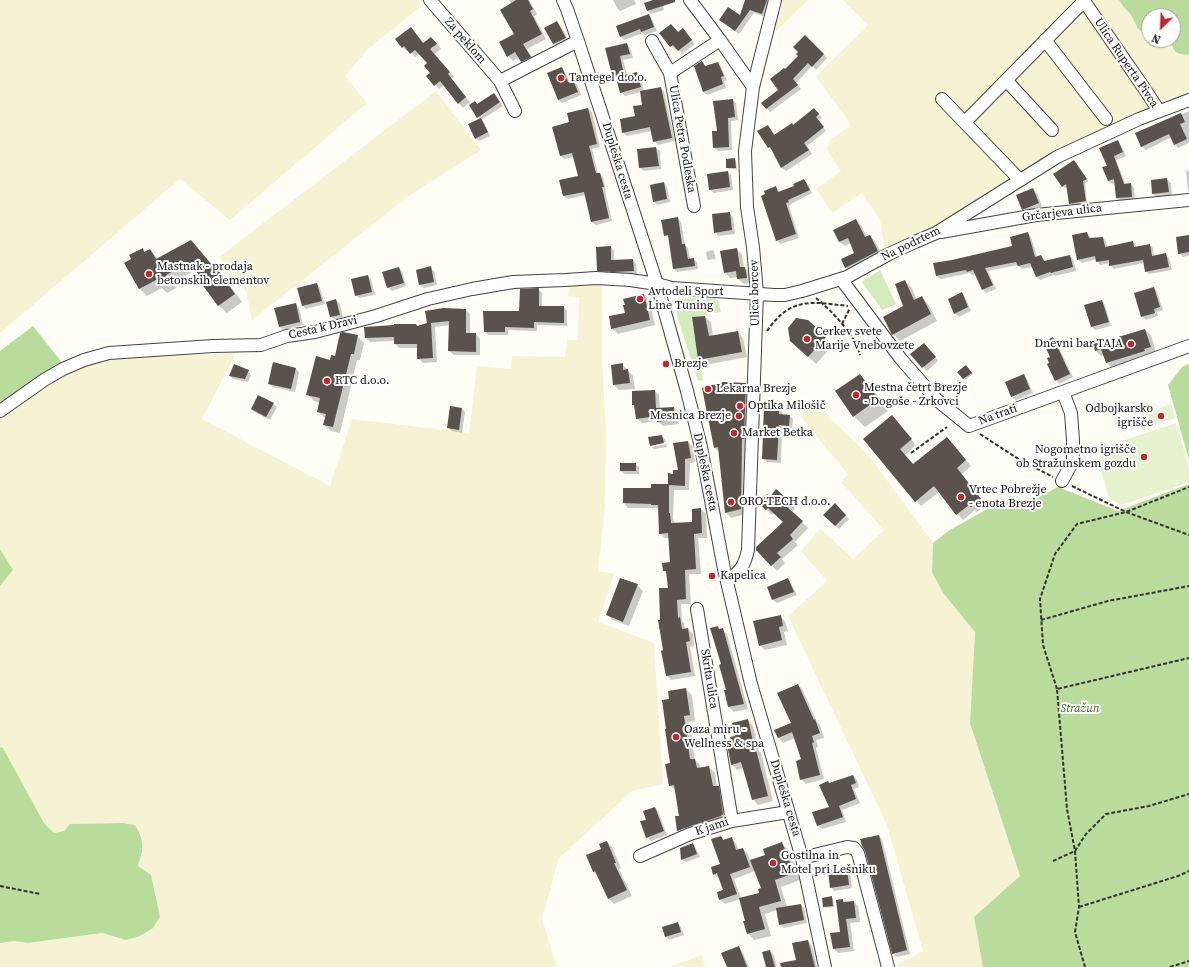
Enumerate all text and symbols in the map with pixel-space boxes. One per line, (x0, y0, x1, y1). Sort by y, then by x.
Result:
north arrow (1141, 8, 1181, 48)
street label: Za peklom (441, 15, 489, 67)
street label: Ulica Ruperta Pivca (1091, 16, 1161, 110)
text: N (1150, 30, 1163, 47)
place label: Tantegel d.o.o. (569, 71, 647, 85)
marker: Tantegel d.o.o. (556, 73, 566, 83)
street label: Ulica Petra Podleska (665, 84, 699, 194)
street label: Dupleška cesta (598, 121, 636, 201)
street label: Grčarjeva ulica (1021, 201, 1103, 225)
street label: Na podrtem (879, 223, 943, 265)
street label: Ulica borcev (747, 259, 763, 327)
place label: Mastnak - prodaja betonskih elementov (157, 260, 269, 288)
marker: Mastnak - prodaja betonskih elementov (144, 269, 154, 279)
place label: Avtodeli Sport Line Tuning (648, 285, 723, 313)
marker: Avtodeli Sport Line Tuning (635, 294, 645, 304)
street label: Cesta k Dravi (287, 313, 359, 343)
place label: Cerkev svete Marije Vnebovzete (815, 325, 914, 353)
marker: Cerkev svete Marije Vnebovzete (802, 334, 812, 344)
place label: Dnevni bar TAJA (1035, 337, 1123, 351)
marker: Dnevni bar TAJA (1126, 339, 1136, 349)
place label: Brezje (674, 357, 708, 371)
marker: Brezje (661, 359, 671, 369)
place label: RTC d.o.o. (335, 374, 390, 388)
marker: RTC d.o.o. (322, 376, 332, 386)
place label: Mestna četrt Brezje - Dogoše - Zrkovci (864, 381, 967, 409)
place label: Lekarna Brezje (716, 382, 797, 396)
marker: Lekarna Brezje (703, 384, 713, 394)
marker: Mestna četrt Brezje - Dogoše - Zrkovci (851, 390, 861, 400)
place label: Optika Milošič (748, 399, 826, 413)
marker: Optika Milošič (735, 401, 745, 411)
street label: Na trati (977, 401, 1019, 429)
place label: Odbojkarsko igrišče (1085, 402, 1153, 430)
place label: Mesnica Brezje (650, 409, 731, 423)
marker: Mesnica Brezje (734, 411, 744, 421)
marker: Odbojkarsko igrišče (1156, 411, 1166, 421)
place label: Market Betka (742, 426, 813, 440)
marker: Market Betka (729, 428, 739, 438)
street label: Dupleška cesta (690, 432, 720, 512)
place label: Nogometno igrišče ob Stražunskem gozdu (1016, 443, 1136, 471)
marker: Nogometno igrišče ob Stražunskem gozdu (1139, 452, 1149, 462)
place label: Vrtec Pobrežje - enota Brezje (969, 483, 1047, 511)
marker: Vrtec Pobrežje - enota Brezje (956, 492, 966, 502)
place label: ORO-TECH d.o.o. (739, 495, 830, 509)
marker: ORO-TECH d.o.o. (726, 497, 736, 507)
place label: Kapelica (720, 569, 766, 583)
marker: Kapelica (707, 571, 717, 581)
street label: Skrita ulica (697, 648, 721, 710)
park label: Stražun (1060, 702, 1100, 716)
place label: Oaza miru - Wellness & spa (684, 723, 764, 751)
marker: Oaza miru - Wellness & spa (671, 732, 681, 742)
street label: Dupleška cesta (766, 758, 804, 838)
street label: K jami (693, 815, 731, 839)
place label: Gostilna in Motel pri Lešniku (781, 849, 876, 877)
marker: Gostilna in Motel pri Lešniku (768, 858, 778, 868)

